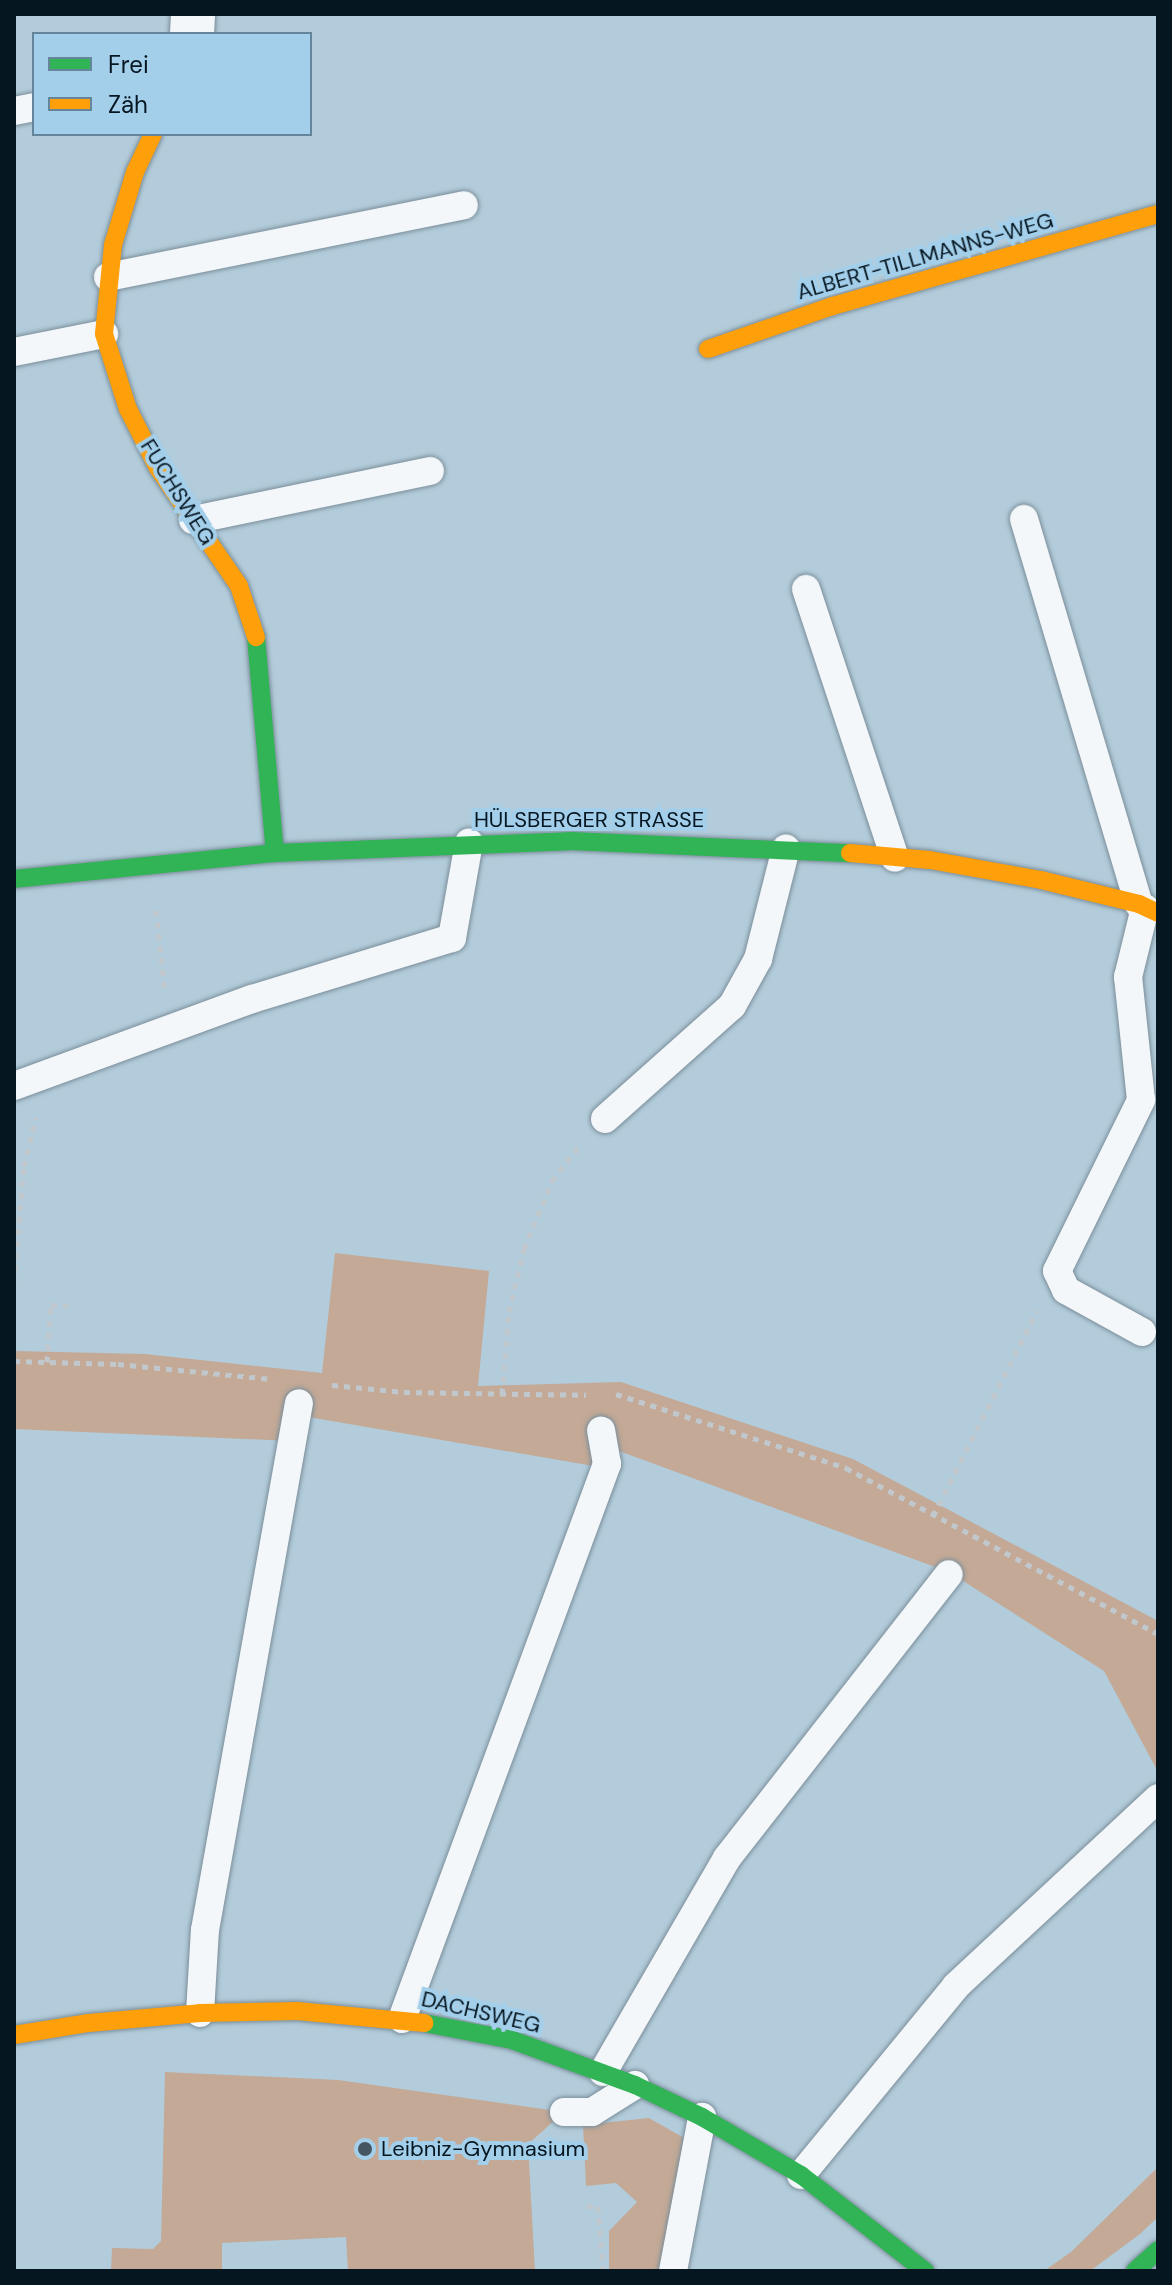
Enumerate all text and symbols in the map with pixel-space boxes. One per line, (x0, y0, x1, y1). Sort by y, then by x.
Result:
legend (32, 32, 312, 136)
text: Frei (108, 49, 149, 80)
text: Zäh (108, 89, 148, 120)
street label: ALBERT-TILLMANNS-WEG (794, 207, 1056, 305)
street label: FUCHSWEG (135, 434, 221, 550)
street label: HÜLSBERGER STRASSE (474, 807, 704, 833)
street label: DACHSWEG (419, 1985, 543, 2039)
place label: Leibniz-Gymnasium (381, 2136, 585, 2162)
marker: Leibniz-Gymnasium (356, 2140, 374, 2158)

